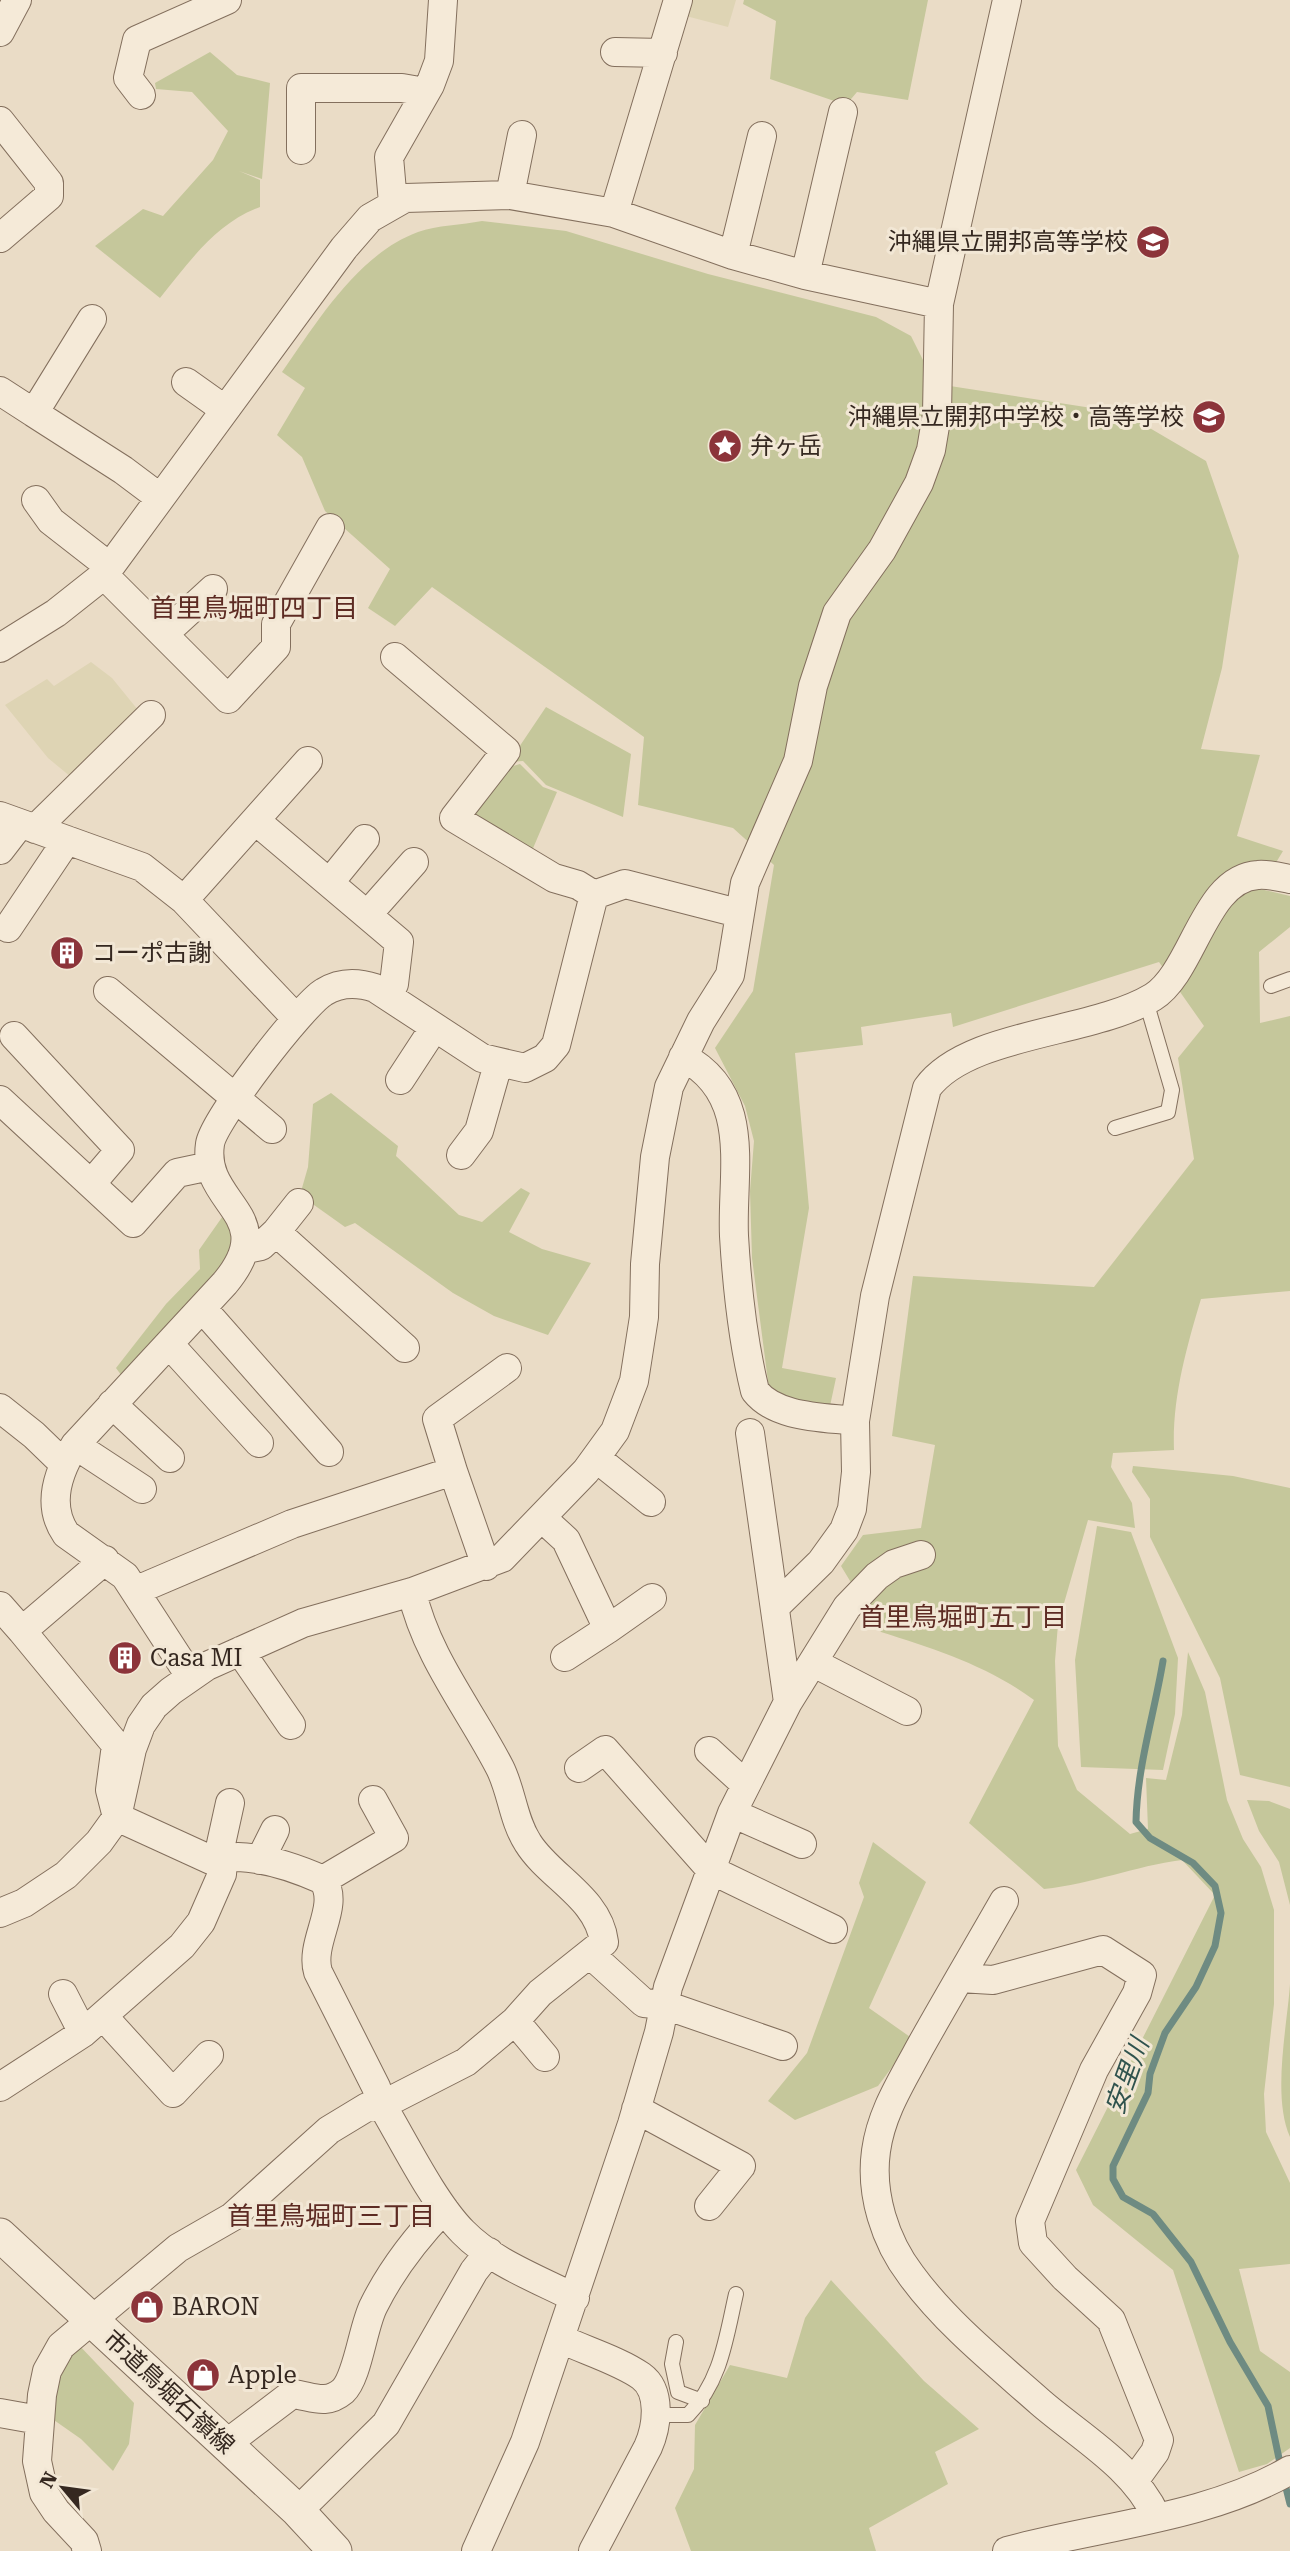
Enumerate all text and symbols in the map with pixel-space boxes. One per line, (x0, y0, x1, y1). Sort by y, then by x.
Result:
school or university icon: 沖縄県立開邦高等学校 (1134, 223, 1172, 261)
place label: 沖縄県立開邦高等学校 (888, 228, 1128, 256)
school or university icon: 沖縄県立開邦中学校・高等学校 (1190, 398, 1228, 436)
place label: 沖縄県立開邦中学校・高等学校 (848, 403, 1184, 431)
place icon: 弁ヶ岳 (706, 427, 744, 465)
place label: 弁ヶ岳 (750, 432, 822, 460)
district label: 首里鳥堀町四丁目 (150, 593, 358, 623)
building icon: コーポ古謝 (48, 934, 86, 972)
place label: コーポ古謝 (92, 939, 212, 967)
district label: 首里鳥堀町五丁目 (859, 1602, 1067, 1632)
building icon: Casa MI (106, 1639, 144, 1677)
place label: Casa MI (150, 1644, 242, 1672)
water label: 安里川 (1100, 2031, 1155, 2118)
district label: 首里鳥堀町三丁目 (227, 2201, 435, 2231)
shop icon: BARON (128, 2288, 166, 2326)
place label: BARON (172, 2293, 260, 2321)
street label: 市道鳥堀石嶺線 (98, 2324, 240, 2460)
shop icon: Apple (184, 2356, 222, 2394)
place label: Apple (228, 2361, 297, 2389)
north arrow (28, 2453, 98, 2523)
text: N (35, 2468, 62, 2492)

